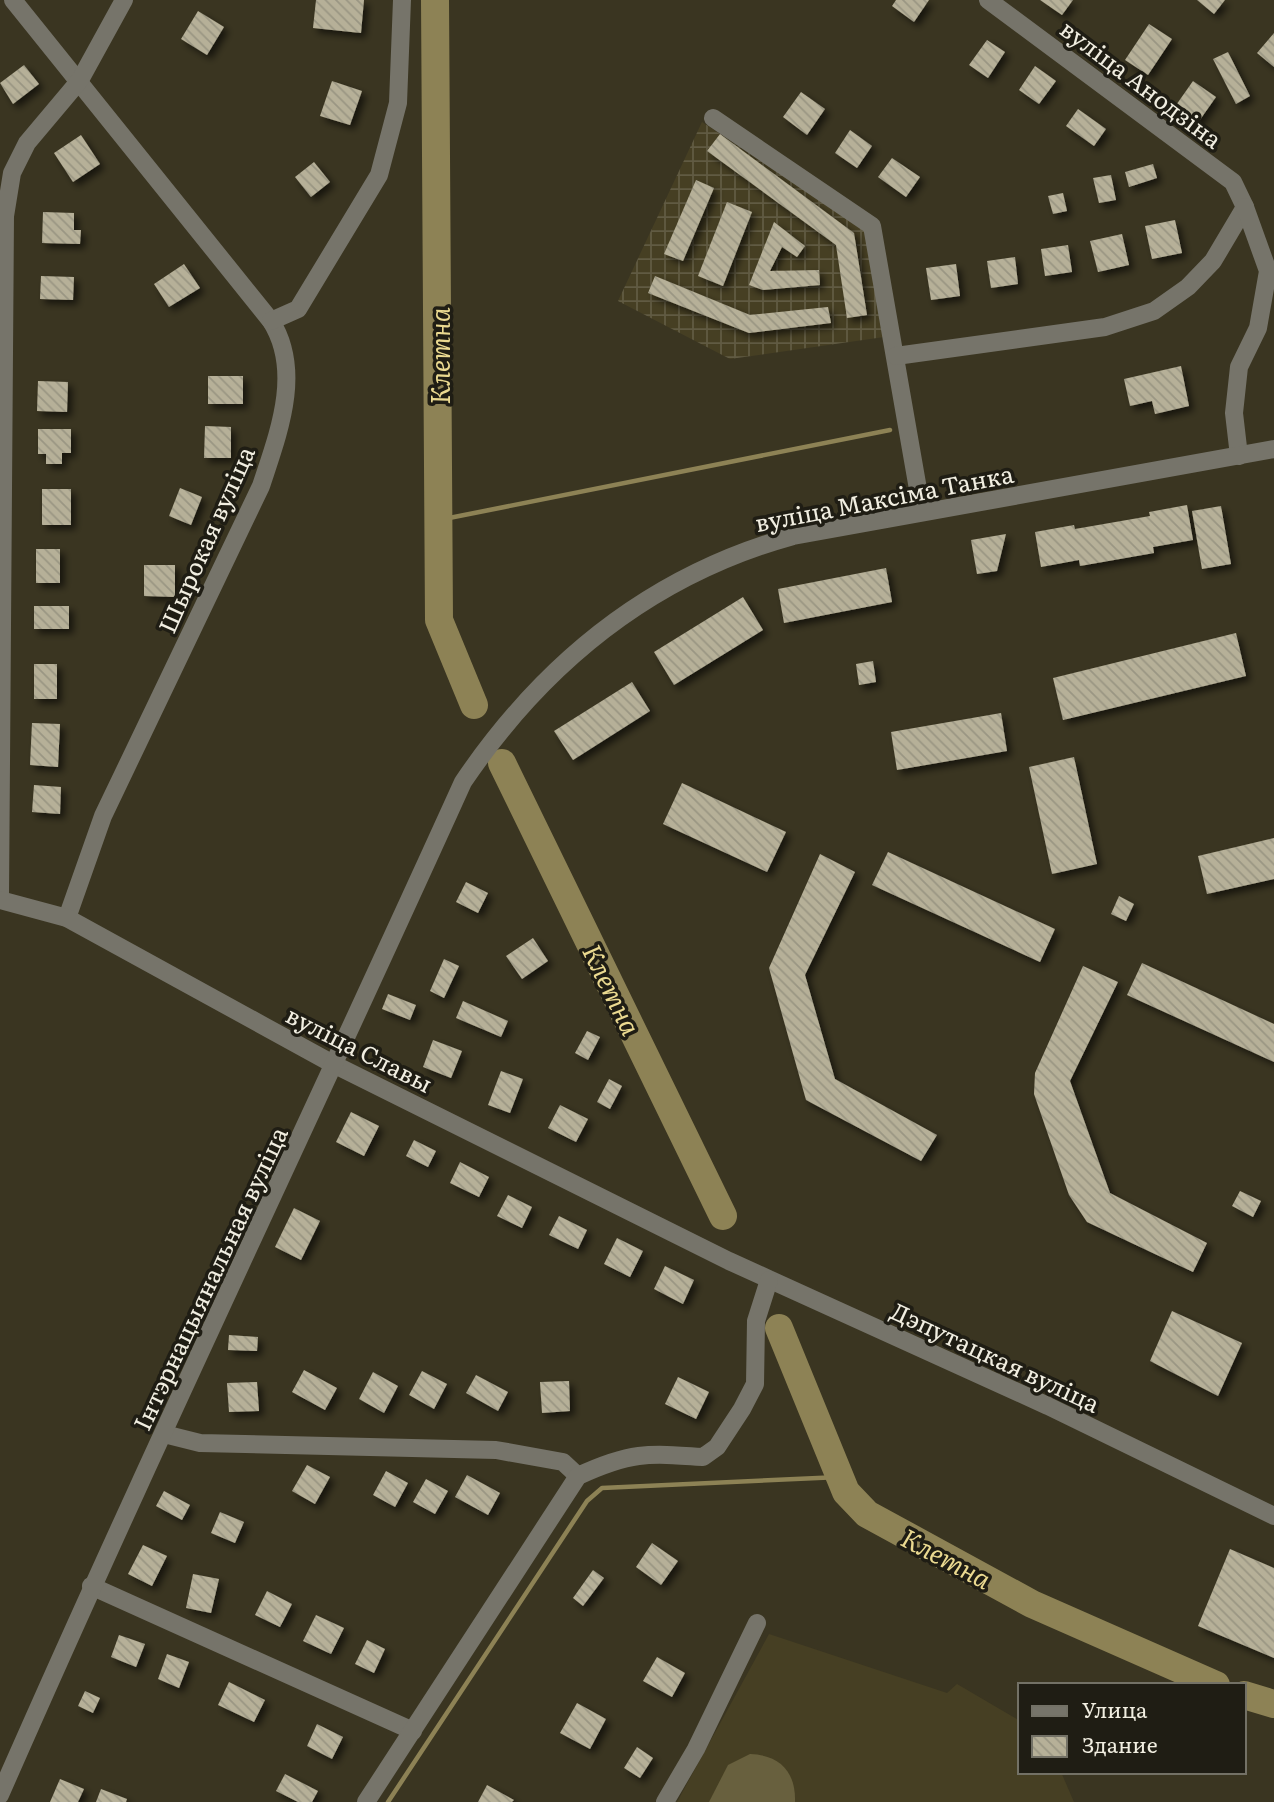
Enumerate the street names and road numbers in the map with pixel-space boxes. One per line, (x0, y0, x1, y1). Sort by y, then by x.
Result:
street label: вуліца Анодзіна (1054, 11, 1230, 156)
street label: Шырокая вуліца (148, 440, 262, 638)
street label: вуліца Максіма Танка (752, 455, 1016, 539)
street label: вуліца Славы (281, 996, 439, 1100)
street label: Інтэрнацыянальная вуліца (123, 1120, 295, 1436)
street label: Дэпутацкая вуліца (886, 1292, 1106, 1420)

